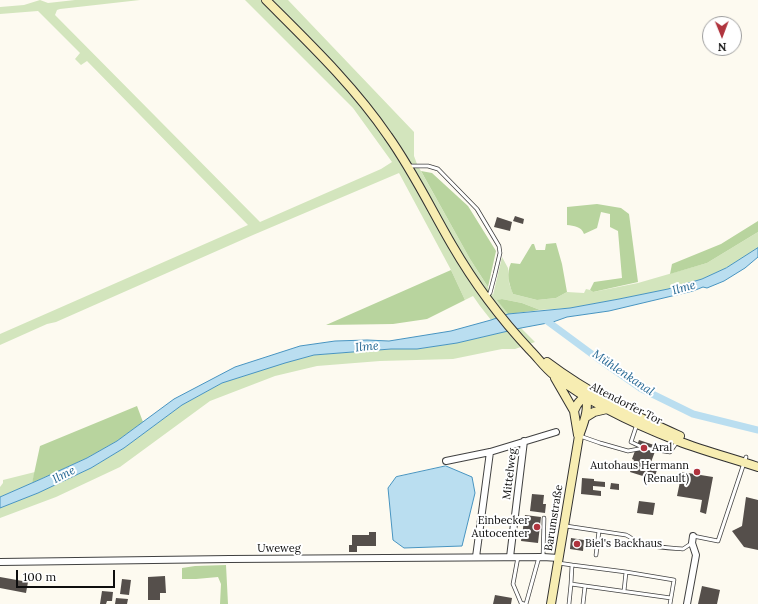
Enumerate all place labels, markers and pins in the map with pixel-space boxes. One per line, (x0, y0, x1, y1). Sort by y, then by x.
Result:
place label: Aral (652, 441, 672, 455)
marker: Aral (639, 443, 649, 453)
place label: Autohaus Hermann (Renault) (590, 459, 689, 485)
marker: Autohaus Hermann (Renault) (692, 467, 702, 477)
place label: Einbecker Autocenter (472, 514, 529, 540)
marker: Einbecker Autocenter (532, 522, 542, 532)
place label: Biel's Backhaus (585, 537, 662, 551)
marker: Biel's Backhaus (572, 539, 582, 549)

